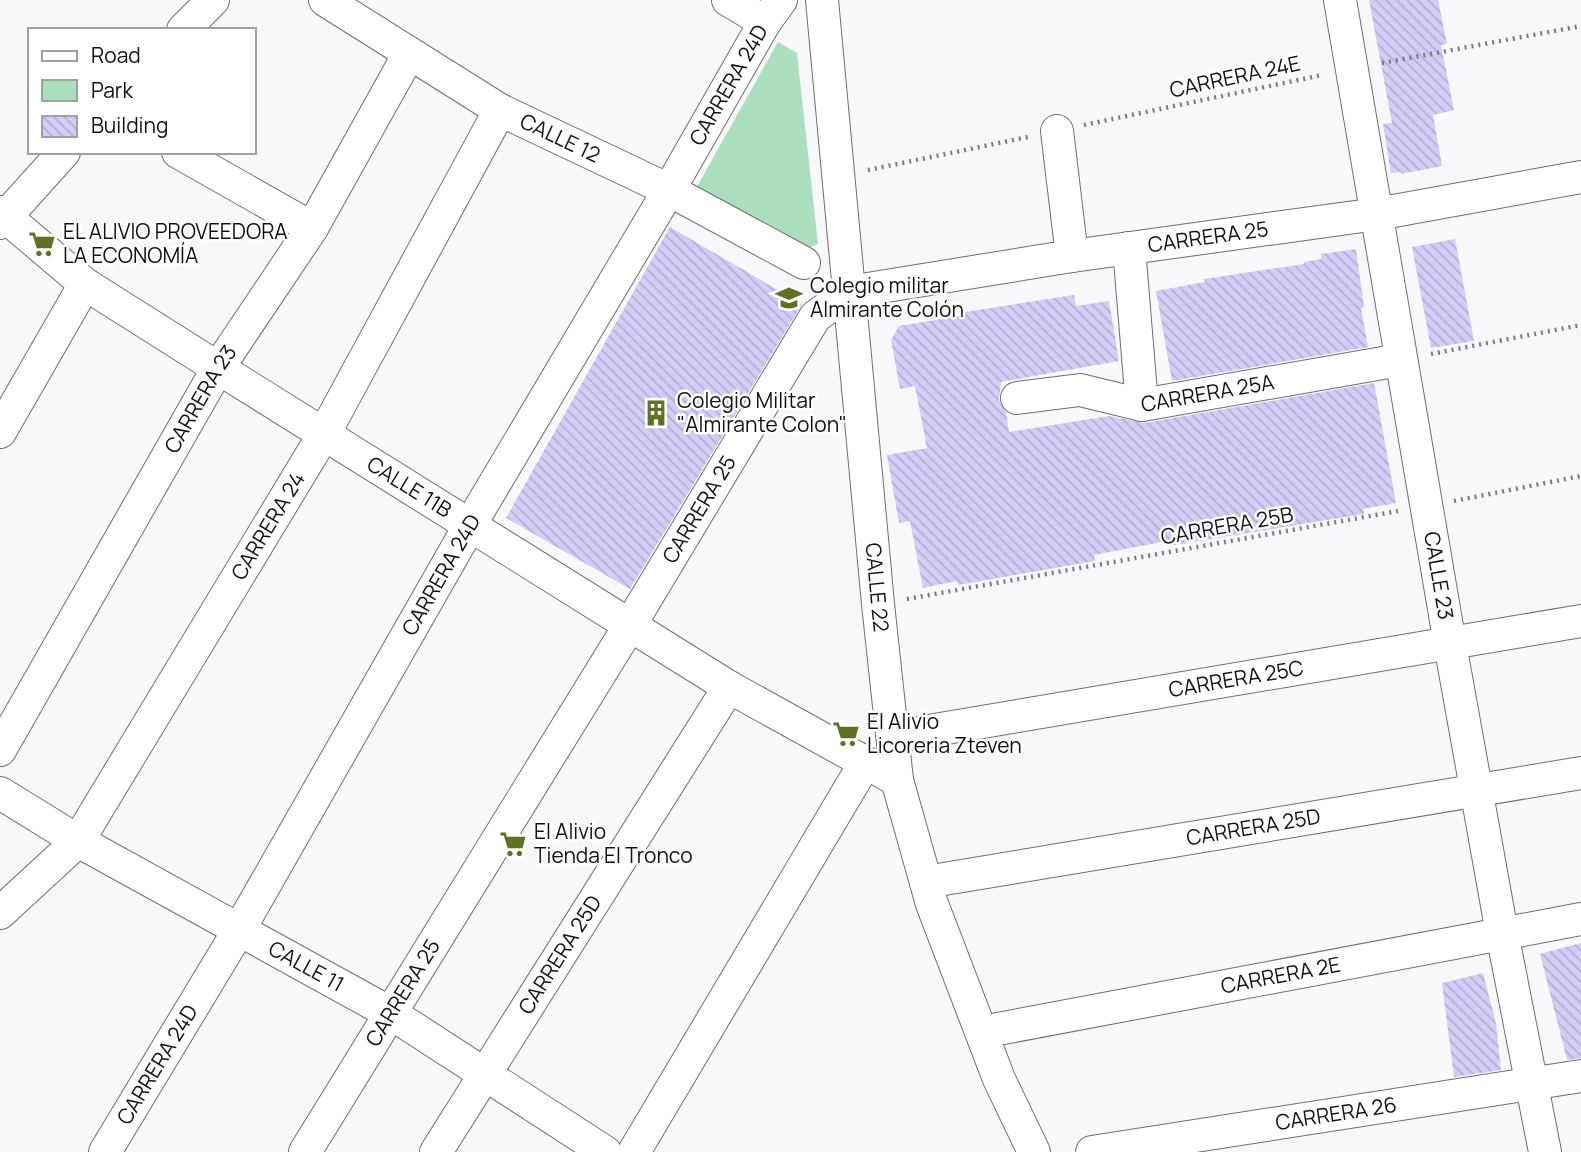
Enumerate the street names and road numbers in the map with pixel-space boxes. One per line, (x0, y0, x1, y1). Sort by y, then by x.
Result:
street label: CARRERA 24D (682, 19, 774, 150)
street label: CARRERA 24E (1167, 49, 1303, 104)
street label: CALLE 12 (516, 106, 605, 168)
street label: CARRERA 25 (1146, 214, 1270, 258)
street label: CARRERA 23 (157, 339, 242, 458)
street label: CARRERA 25A (1139, 367, 1276, 418)
street label: CALLE 11B (362, 449, 457, 524)
street label: CARRERA 25 (655, 450, 742, 568)
street label: CARRERA 24 (224, 467, 311, 585)
street label: CARRERA 25B (1158, 500, 1295, 550)
street label: CARRERA 24D (395, 509, 486, 640)
street label: CALLE 23 (1418, 529, 1461, 622)
street label: CALLE 22 (859, 542, 896, 633)
street label: CARRERA 25C (1166, 653, 1306, 703)
street label: CARRERA 25D (1184, 802, 1322, 851)
street label: CARRERA 25D (511, 890, 607, 1019)
street label: CARRERA 25 (359, 933, 446, 1051)
street label: CALLE 11 (264, 934, 349, 998)
street label: CARRERA 2E (1218, 950, 1343, 1000)
street label: CARRERA 24D (110, 999, 204, 1129)
street label: CARRERA 26 (1273, 1090, 1398, 1136)

